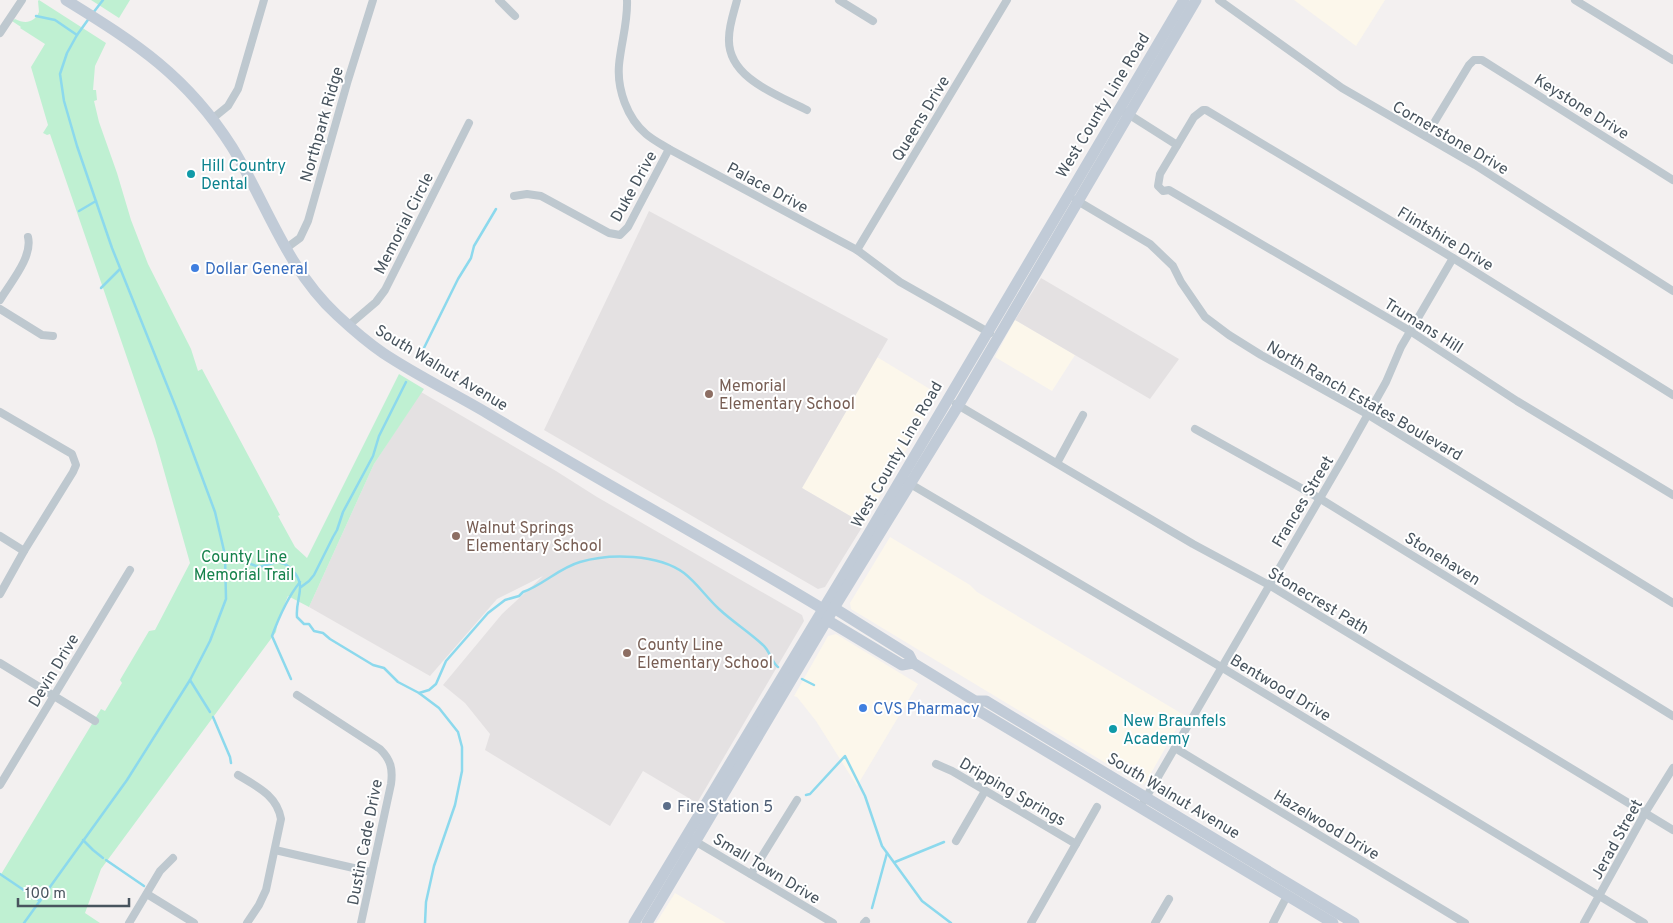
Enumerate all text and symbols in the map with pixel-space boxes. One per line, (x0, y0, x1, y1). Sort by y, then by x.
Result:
street label: West County Line Road (1052, 30, 1155, 182)
street label: Northpark Ridge (297, 65, 349, 185)
street label: Keystone Drive (1530, 71, 1632, 145)
street label: Queens Drive (888, 73, 955, 166)
street label: Cornerstone Drive (1388, 97, 1512, 180)
street label: Duke Drive (607, 148, 662, 226)
place label: Hill Country Dental (201, 157, 286, 195)
street label: Palace Drive (723, 159, 811, 219)
marker: Hill Country Dental (185, 168, 197, 180)
street label: Memorial Circle (370, 170, 439, 278)
street label: Flintshire Drive (1393, 203, 1497, 276)
place label: Dollar General (205, 260, 308, 280)
marker: Dollar General (189, 262, 201, 274)
street label: Trumans Hill (1380, 295, 1466, 359)
street label: South Walnut Avenue (371, 321, 511, 416)
street label: North Ranch Estates Boulevard (1262, 337, 1466, 466)
place label: Memorial Elementary School (719, 377, 855, 415)
street label: West County Line Road (848, 378, 948, 532)
marker: Memorial Elementary School (703, 388, 715, 400)
street label: Frances Street (1268, 453, 1339, 552)
place label: Walnut Springs Elementary School (466, 519, 602, 557)
street label: Stonehaven (1400, 529, 1483, 591)
marker: Walnut Springs Elementary School (450, 530, 462, 542)
park label: County Line Memorial Trail (194, 548, 294, 586)
street label: Stonecrest Path (1264, 564, 1372, 640)
street label: Devin Drive (25, 631, 84, 711)
place label: County Line Elementary School (637, 636, 773, 674)
marker: County Line Elementary School (621, 647, 633, 659)
street label: Bentwood Drive (1226, 651, 1334, 727)
place label: CVS Pharmacy (873, 700, 979, 720)
marker: CVS Pharmacy (857, 702, 869, 714)
place label: New Braunfels Academy (1123, 712, 1226, 750)
marker: New Braunfels Academy (1107, 723, 1119, 735)
street label: South Walnut Avenue (1103, 749, 1243, 844)
street label: Dripping Springs (955, 754, 1069, 831)
street label: Dustin Cade Drive (344, 778, 388, 907)
street label: Hazelwood Drive (1269, 786, 1383, 865)
street label: Jerad Street (1587, 796, 1648, 884)
place label: Fire Station 5 (677, 798, 773, 818)
marker: Fire Station 5 (661, 800, 673, 812)
street label: Small Town Drive (709, 830, 823, 910)
scale bar (18, 876, 129, 908)
text: 100 m (25, 885, 66, 904)

